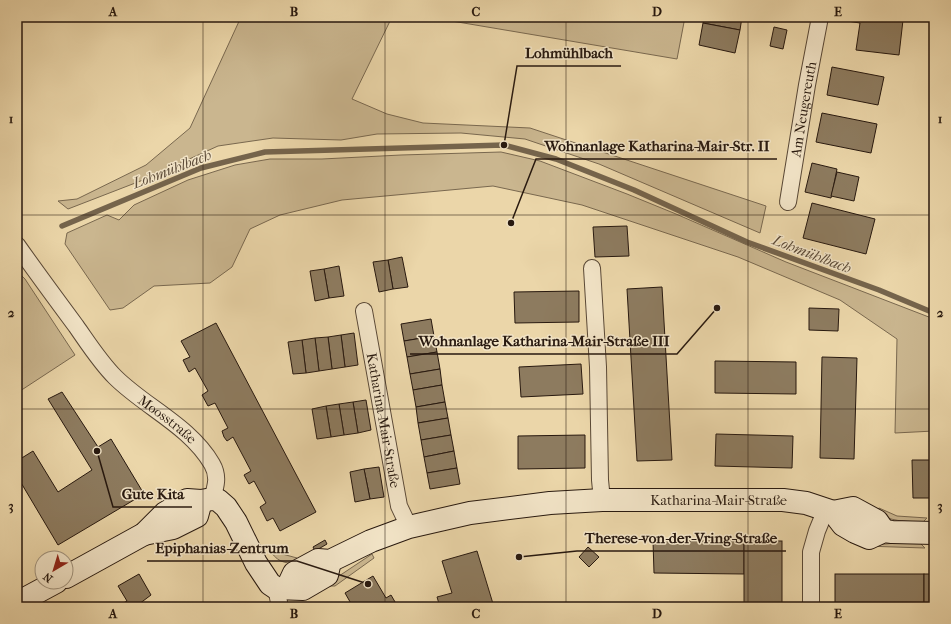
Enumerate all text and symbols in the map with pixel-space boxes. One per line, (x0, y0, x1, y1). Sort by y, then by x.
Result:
text: A (108, 4, 118, 19)
text: B (290, 4, 299, 19)
text: C (472, 4, 481, 19)
text: D (652, 4, 662, 19)
text: E (834, 4, 842, 19)
callout: Lohmühlbach (517, 39, 621, 66)
text: Lohmühlbach (525, 44, 614, 62)
street label: Am Neugereuth (787, 60, 820, 159)
text: 1 (9, 111, 14, 126)
text: 1 (938, 111, 943, 126)
callout: Wohnanlage Katharina-Mair-Str. II (536, 132, 777, 159)
text: Wohnanlage Katharina-Mair-Str. II (544, 137, 770, 155)
water label: Lohmühlbach (129, 146, 214, 193)
water label: Lohmühlbach (769, 230, 854, 277)
text: 2 (8, 305, 15, 320)
text: 2 (937, 305, 944, 320)
callout: Wohnanlage Katharina-Mair-Straße III (410, 327, 677, 354)
text: Wohnanlage Katharina-Mair-Straße III (418, 332, 670, 350)
street label: Katharina-Mair-Straße (363, 351, 404, 489)
street label: Moosstraße (135, 391, 200, 447)
callout: Gute Kita (113, 480, 192, 507)
text: Gute Kita (122, 485, 185, 503)
street label: Katharina-Mair-Straße (650, 491, 788, 509)
text: 3 (8, 498, 14, 514)
text: 3 (937, 498, 943, 514)
callout: Therese-von-der-Vring-Straße (577, 524, 786, 551)
text: Therese-von-der-Vring-Straße (584, 529, 778, 547)
callout: Epiphanias-Zentrum (147, 534, 297, 561)
text: Epiphanias-Zentrum (155, 539, 289, 557)
north arrow (34, 550, 74, 590)
text: N (40, 569, 55, 585)
text: A (108, 606, 118, 621)
text: B (290, 606, 299, 621)
text: C (472, 606, 481, 621)
text: D (652, 606, 662, 621)
text: E (834, 606, 842, 621)

